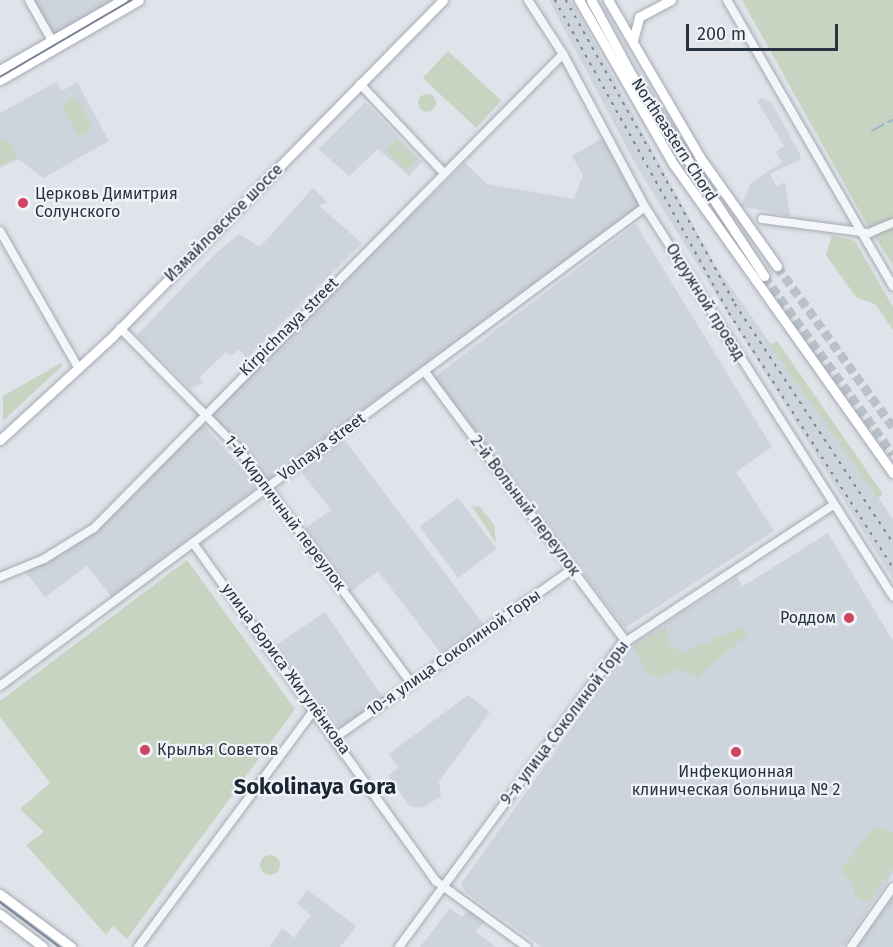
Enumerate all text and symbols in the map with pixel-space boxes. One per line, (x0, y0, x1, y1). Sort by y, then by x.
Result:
scale bar (689, 12, 840, 50)
text: 200 m (697, 23, 746, 45)
street label: Northeastern Chord (627, 75, 721, 205)
street label: Измайловское шоссе (161, 160, 287, 286)
place label: Церковь Димитрия Солунского (35, 184, 178, 222)
marker: Церковь Димитрия Солунского (16, 196, 30, 210)
street label: Окружной проезд (661, 240, 749, 364)
street label: Kirpichnaya street (236, 274, 342, 380)
street label: Volnaya street (275, 409, 369, 485)
street label: 1-й Кирпичный переулок (220, 432, 350, 594)
street label: 2-й Вольный переулок (466, 432, 584, 580)
street label: улица Бориса Жигулёнкова (217, 580, 355, 758)
street label: 10-я улица Соколиной Горы (363, 586, 545, 720)
place label: Роддом (780, 608, 836, 628)
marker: Роддом (840, 609, 858, 627)
street label: 9-я улица Соколиной Горы (497, 637, 633, 809)
place label: Крылья Советов (157, 740, 279, 760)
marker: Крылья Советов (138, 743, 152, 757)
marker: Инфекционная клиническая больница № 2 (727, 743, 745, 761)
place label: Инфекционная клиническая больница № 2 (632, 762, 840, 800)
district label: Sokolinaya Gora (234, 774, 396, 800)

